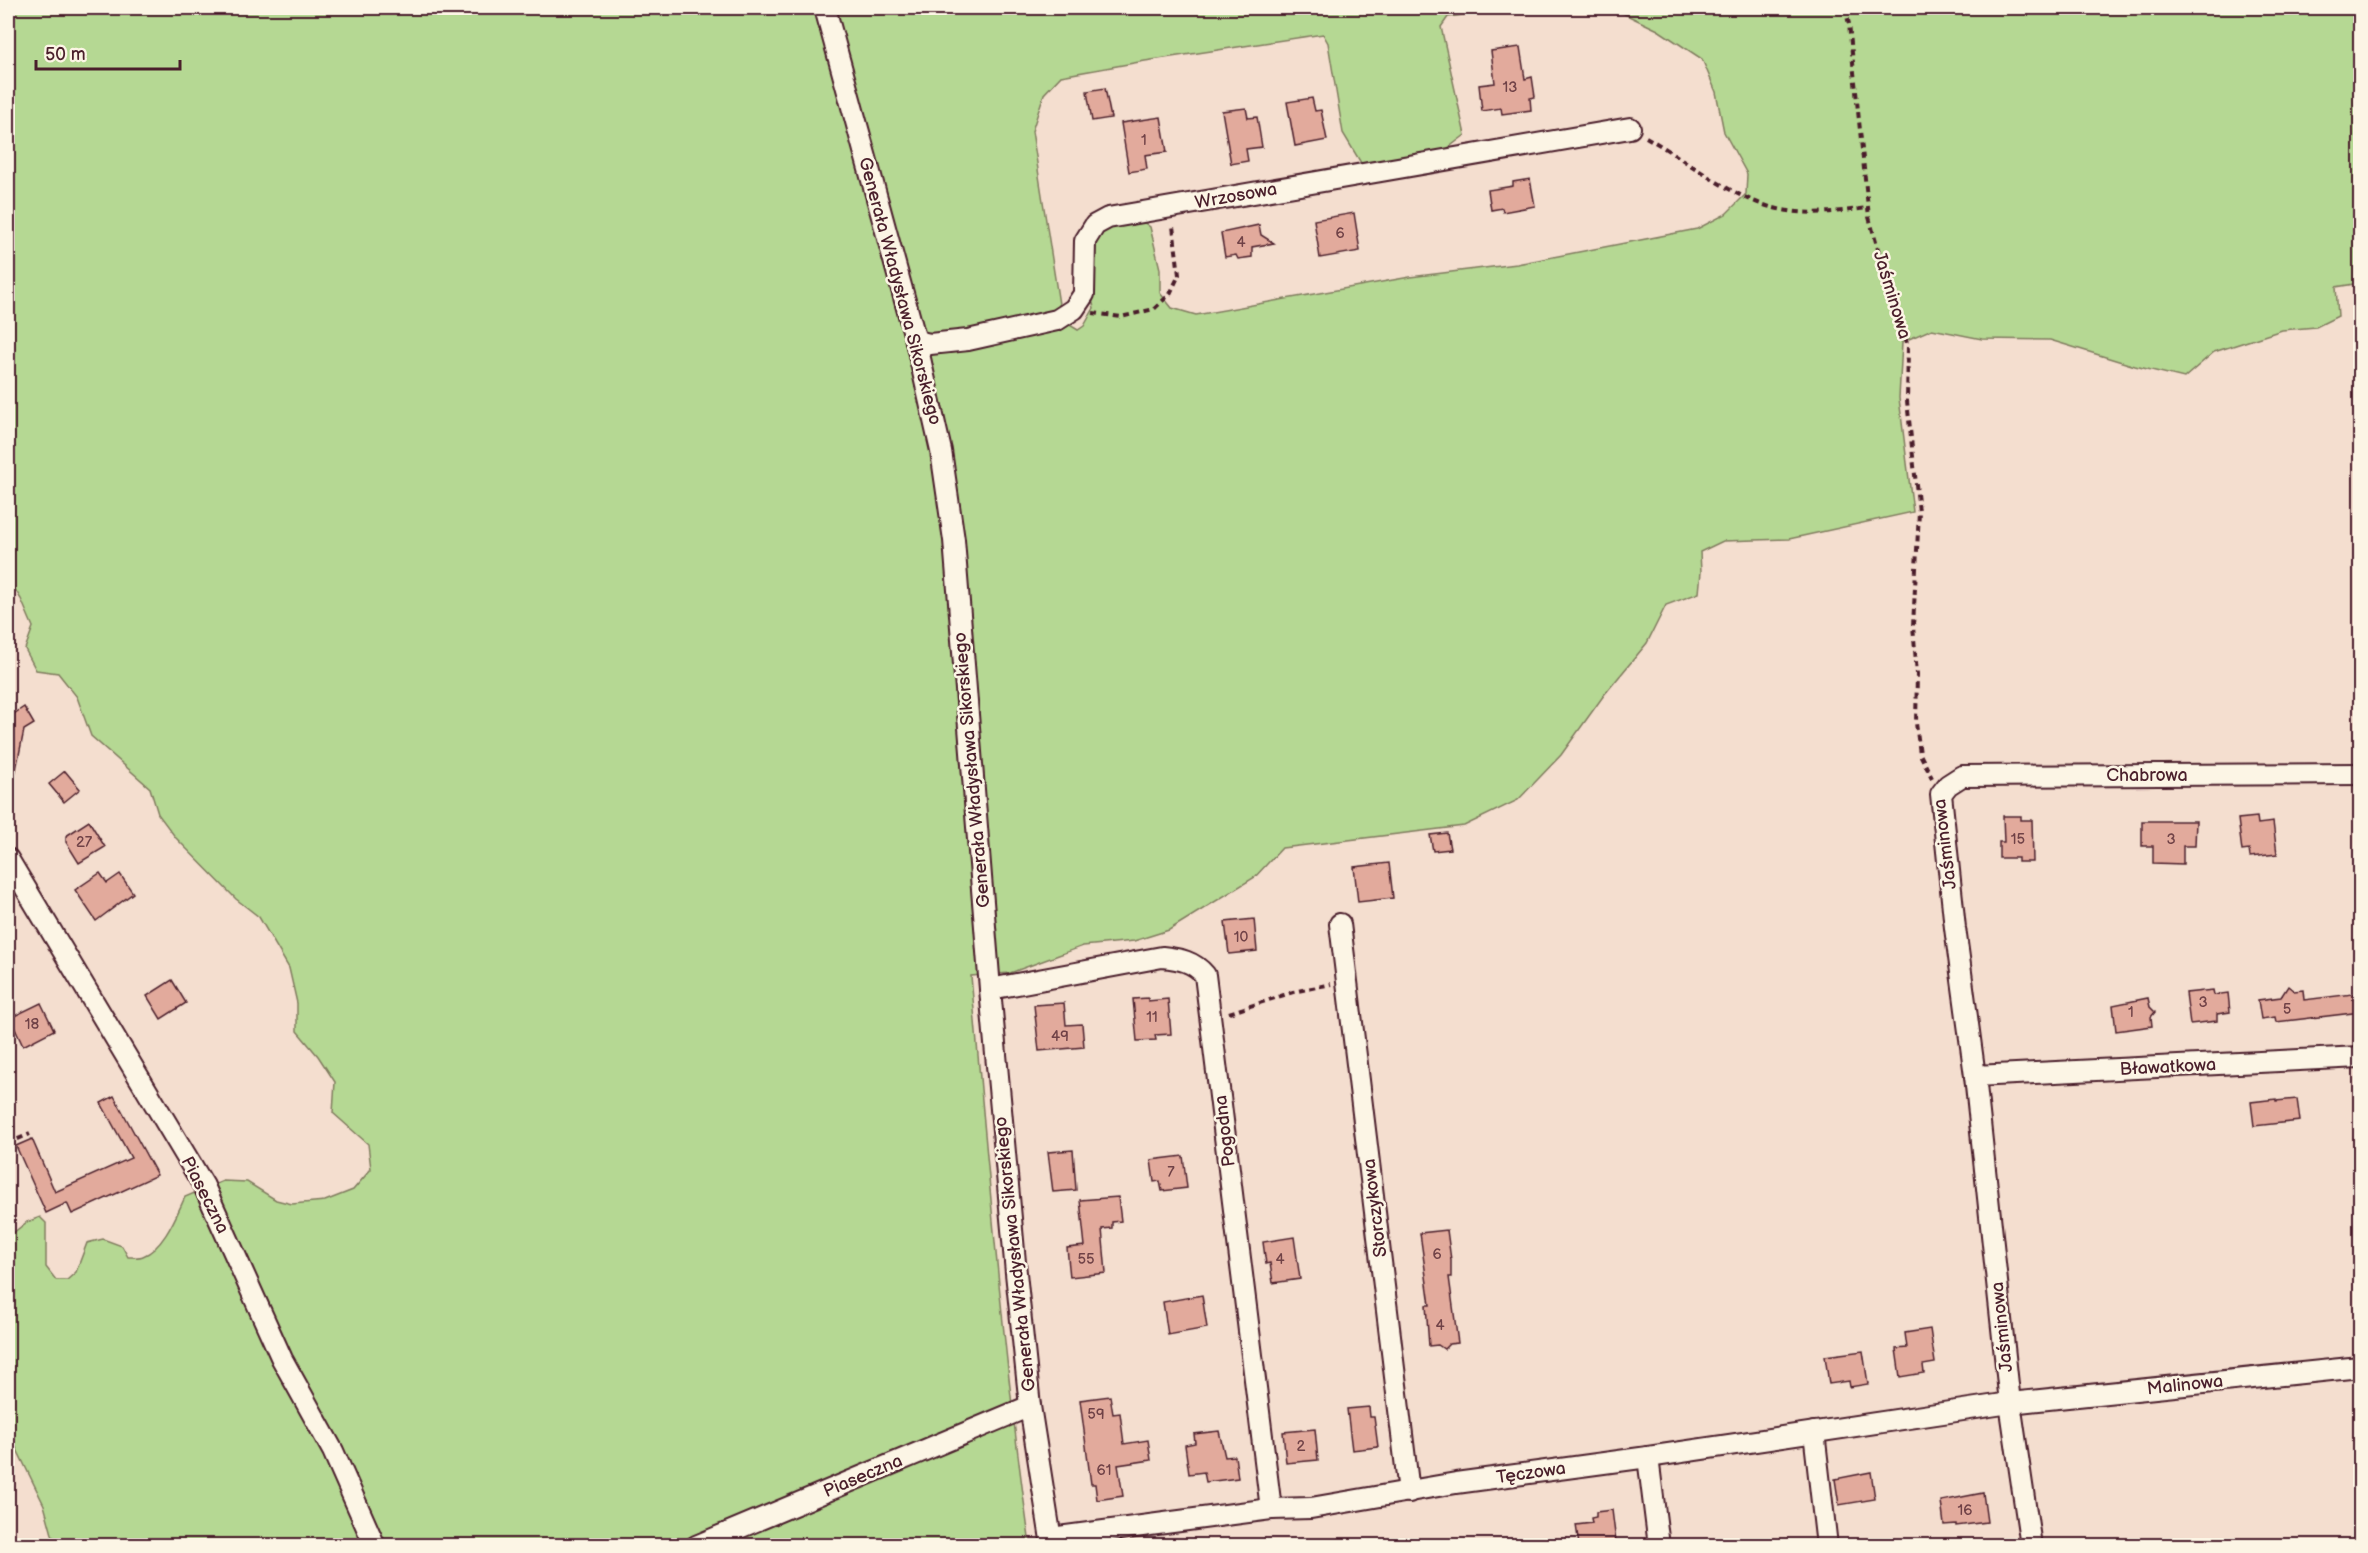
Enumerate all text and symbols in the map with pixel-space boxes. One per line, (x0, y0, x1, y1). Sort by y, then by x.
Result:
scale bar (36, 33, 180, 71)
text: 50 m (45, 44, 86, 65)
house number: 13 (1502, 78, 1518, 97)
house number: 1 (1141, 131, 1147, 150)
street label: Generała Władysława Sikorskiego (854, 155, 946, 427)
street label: Wrzosowa (1193, 178, 1279, 214)
house number: 6 (1335, 224, 1345, 243)
house number: 4 (1236, 233, 1246, 252)
street label: Jaśminowa (1869, 249, 1915, 341)
street label: Generała Władysława Sikorskiego (949, 631, 995, 909)
street label: Chabrowa (2106, 765, 2188, 786)
street label: Jaśminowa (1929, 798, 1961, 890)
house number: 15 (2011, 830, 2025, 849)
house number: 3 (2166, 830, 2176, 849)
house number: 27 (76, 833, 93, 852)
house number: 10 (1234, 928, 1248, 947)
house number: 3 (2198, 993, 2208, 1012)
house number: 5 (2283, 1000, 2291, 1019)
house number: 1 (2128, 1003, 2134, 1022)
house number: 11 (1146, 1008, 1158, 1027)
house number: 18 (25, 1015, 40, 1034)
house number: 49 (1051, 1027, 1069, 1046)
street label: Bławatkowa (2119, 1054, 2217, 1080)
street label: Pogodna (1210, 1094, 1240, 1168)
street label: Generała Władysława Sikorskiego (990, 1115, 1040, 1393)
street label: Piaseczna (177, 1153, 233, 1237)
street label: Storczykowa (1359, 1157, 1391, 1259)
house number: 7 (1167, 1163, 1175, 1182)
house number: 6 (1432, 1245, 1442, 1264)
house number: 55 (1077, 1250, 1095, 1269)
house number: 4 (1275, 1250, 1285, 1269)
street label: Jaśminowa (1987, 1281, 2017, 1373)
house number: 4 (1435, 1316, 1445, 1335)
street label: Malinowa (2146, 1371, 2224, 1399)
house number: 59 (1087, 1405, 1105, 1424)
house number: 2 (1297, 1437, 1306, 1456)
street label: Piaseczna (820, 1450, 906, 1502)
street label: Tęczowa (1495, 1458, 1567, 1488)
house number: 61 (1097, 1461, 1111, 1480)
house number: 16 (1958, 1501, 1972, 1520)

